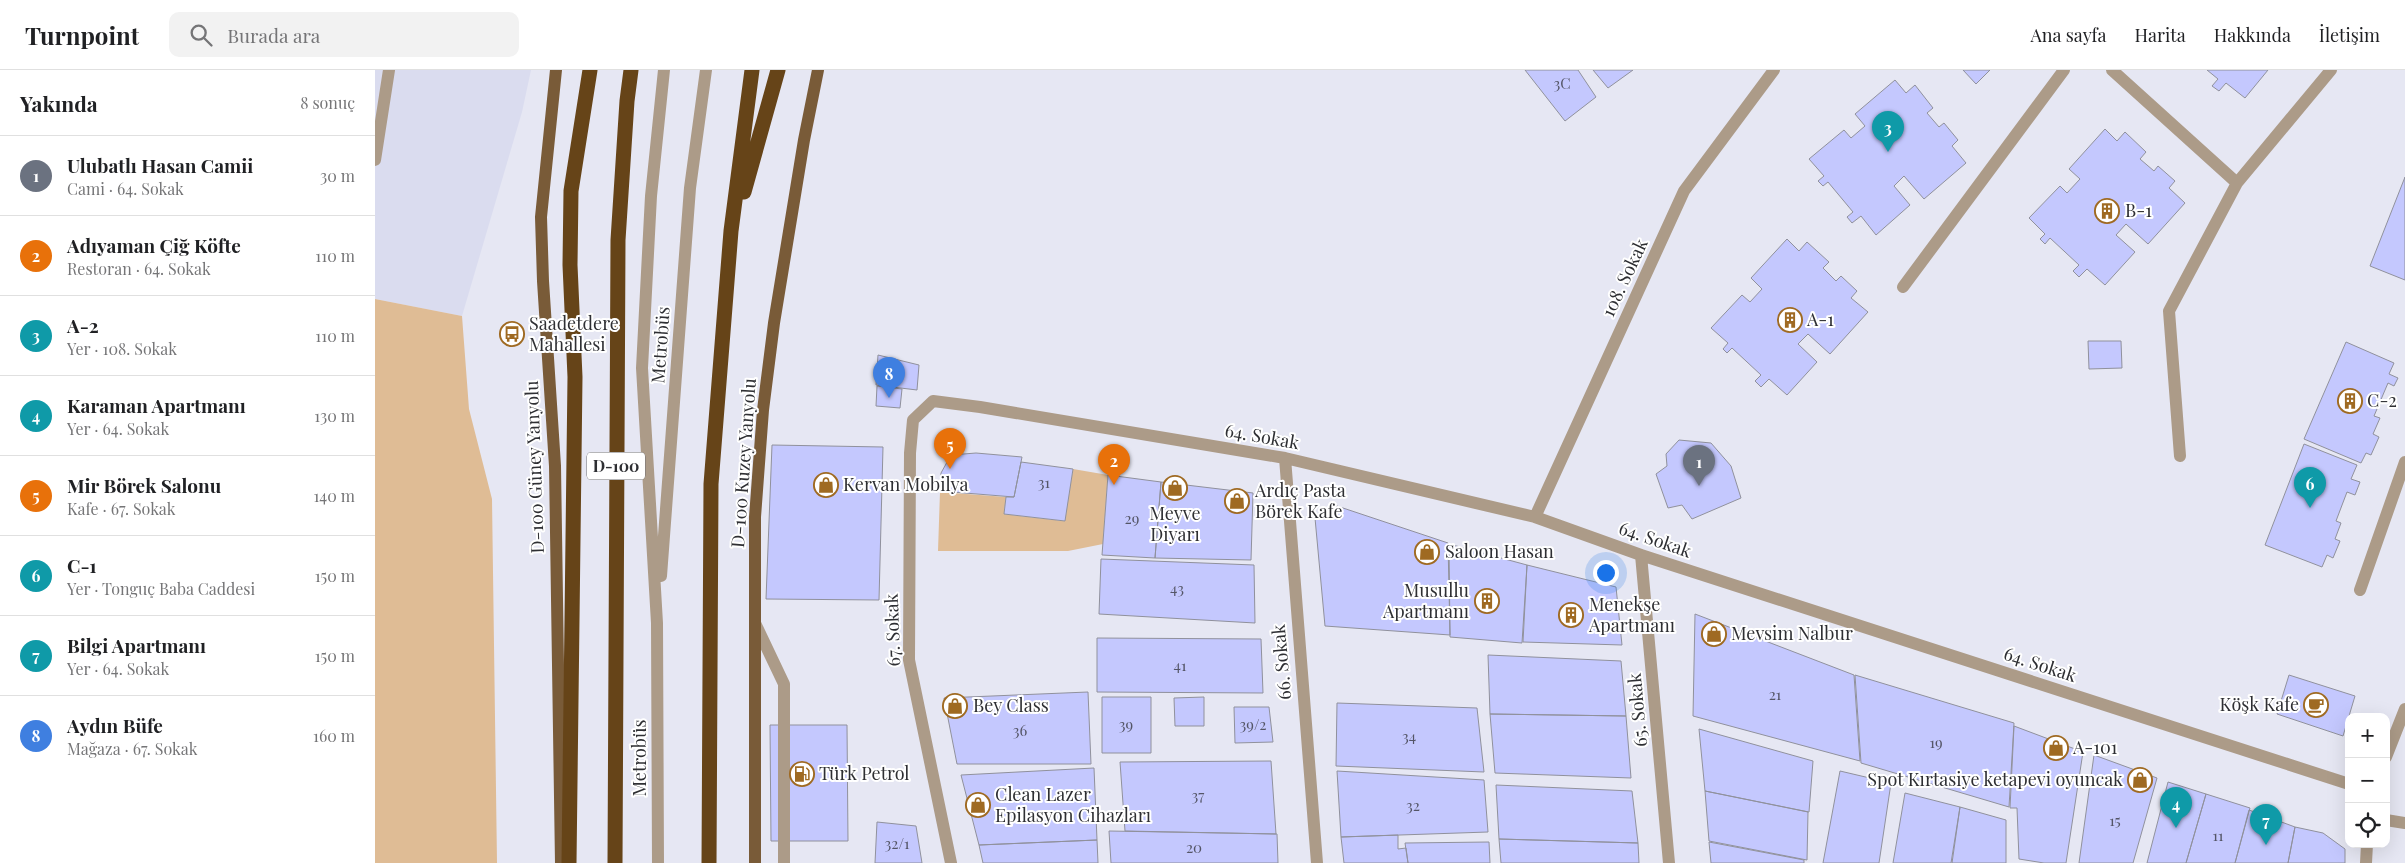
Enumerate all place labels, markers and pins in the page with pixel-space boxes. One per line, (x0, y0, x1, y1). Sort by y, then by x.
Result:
pin: 3 (1872, 111, 1904, 152)
building icon: B-1 (2094, 198, 2120, 224)
place label: B-1 (2125, 198, 2152, 222)
building icon: A-1 (1777, 307, 1803, 333)
place label: A-1 (1806, 307, 1834, 331)
place label: Saadetdere Mahallesi (529, 311, 619, 356)
bus stop icon: Saadetdere Mahallesi (499, 321, 525, 347)
pin: 8 (873, 357, 905, 398)
building icon: C-2 (2337, 388, 2363, 414)
place label: C-2 (2367, 388, 2397, 412)
pin: 5 (934, 428, 966, 469)
pin: 2 (1098, 444, 1130, 485)
pin: 1 (1683, 445, 1715, 486)
pin: 6 (2294, 467, 2326, 508)
shop icon: Kervan Mobilya (813, 472, 839, 498)
place label: Kervan Mobilya (843, 472, 969, 496)
shop icon: Meyve Diyarı (1162, 475, 1188, 501)
place label: Ardıç Pasta Börek Kafe (1254, 478, 1346, 523)
shop icon: Ardıç Pasta Börek Kafe (1224, 488, 1250, 514)
place label: Meyve Diyarı (1149, 501, 1201, 546)
shop icon: Saloon Hasan (1414, 539, 1440, 565)
place label: Saloon Hasan (1445, 539, 1554, 563)
place label: Musullu Apartmanı (1382, 578, 1470, 623)
building icon: Musullu Apartmanı (1474, 588, 1500, 614)
place label: Menekşe Apartmanı (1588, 592, 1675, 637)
building icon: Menekşe Apartmanı (1558, 602, 1584, 628)
shop icon: Mevsim Nalbur (1701, 621, 1727, 647)
place label: Mevsim Nalbur (1731, 621, 1853, 645)
place label: Köşk Kafe (2220, 692, 2299, 716)
cafe icon: Köşk Kafe (2303, 692, 2329, 718)
shop icon: Bey Class (942, 693, 968, 719)
place label: Bey Class (973, 693, 1049, 717)
shop icon: A-101 (2043, 735, 2069, 761)
place label: A-101 (2072, 735, 2118, 759)
fuel station icon: Türk Petrol (789, 761, 815, 787)
place label: Türk Petrol (819, 761, 910, 785)
place label: Spot Kırtasiye ketapevi oyuncak (1867, 767, 2123, 791)
shop icon: Spot Kırtasiye ketapevi oyuncak (2127, 767, 2153, 793)
place label: Clean Lazer Epilasyon Cihazları (995, 782, 1151, 827)
pin: 4 (2160, 787, 2192, 828)
shop icon: Clean Lazer Epilasyon Cihazları (965, 792, 991, 818)
pin: 7 (2250, 804, 2282, 845)

